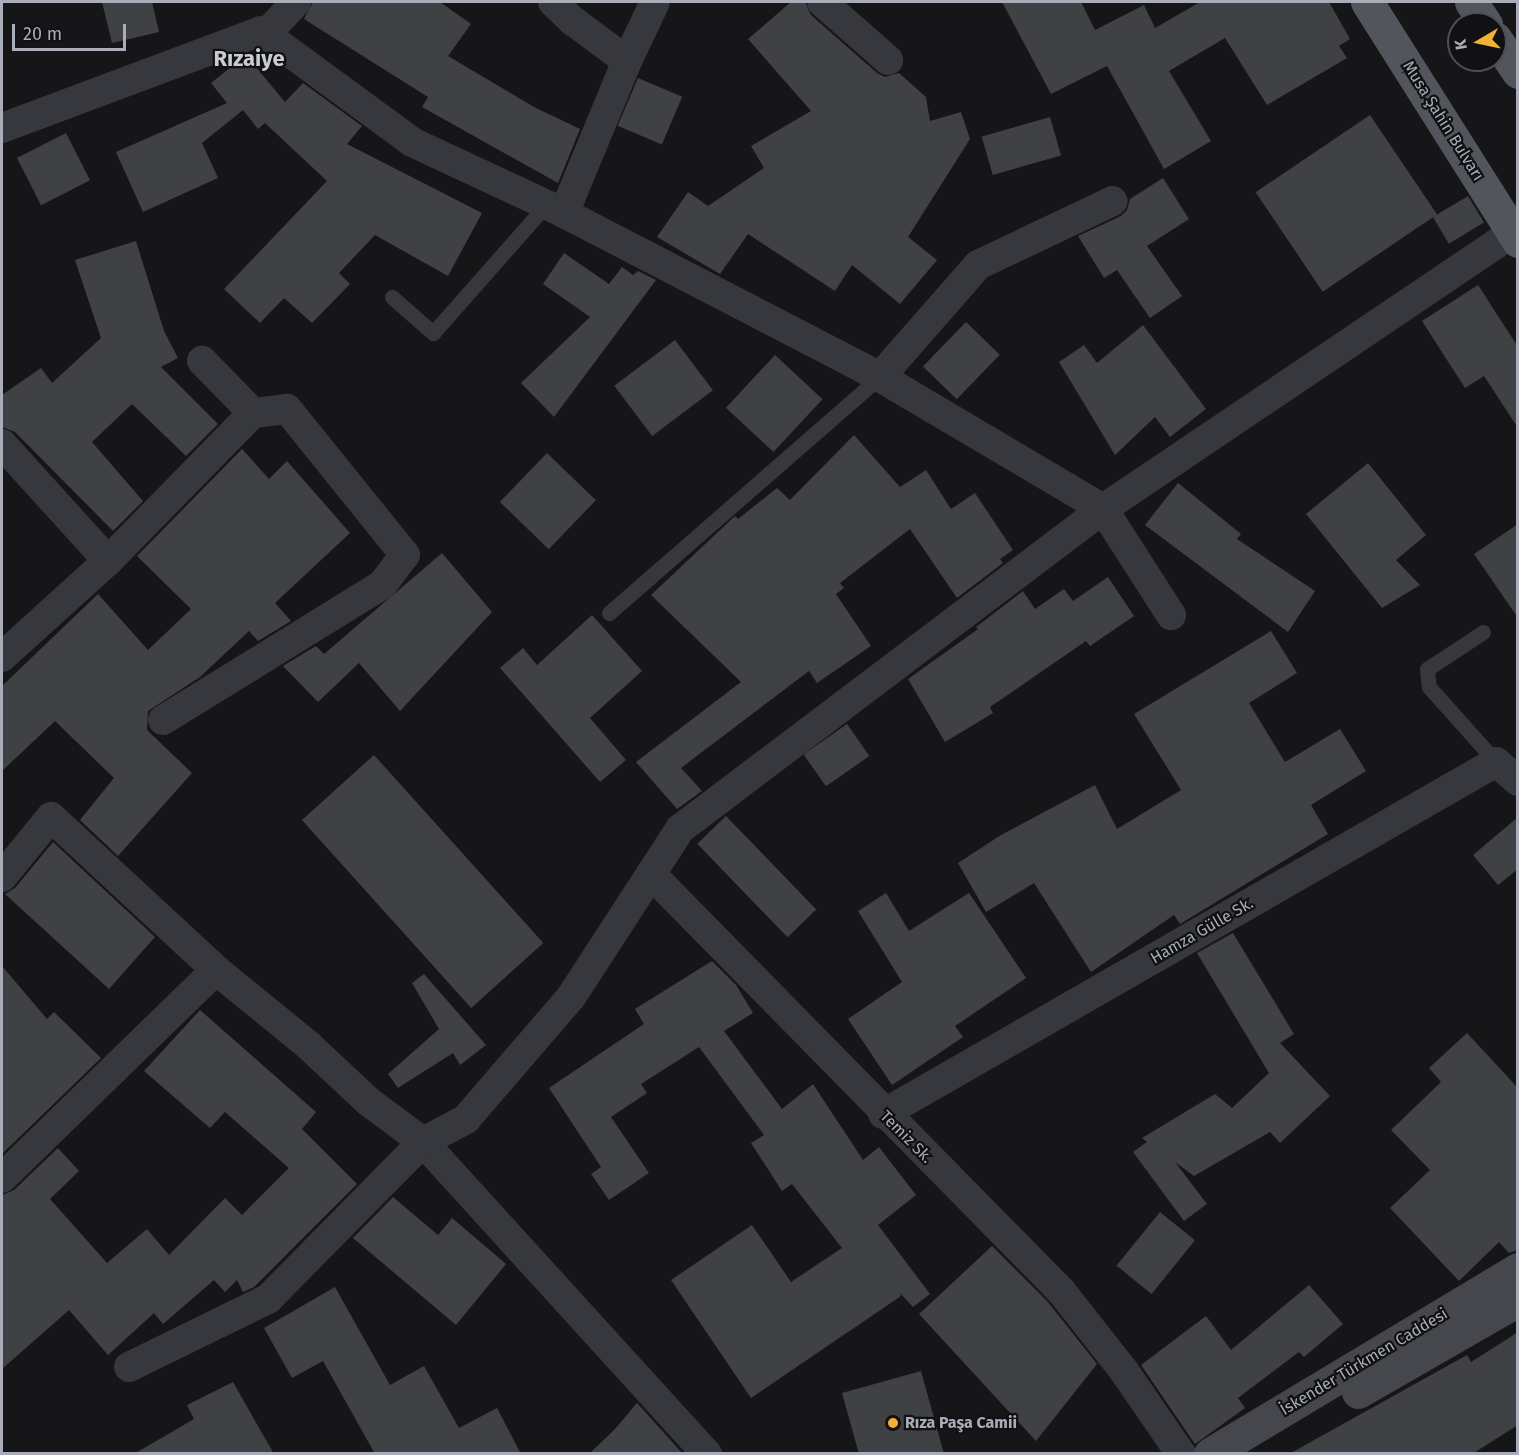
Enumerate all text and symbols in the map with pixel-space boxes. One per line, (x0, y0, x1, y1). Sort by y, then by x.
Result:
scale bar (15, 12, 129, 50)
north arrow (1447, 12, 1507, 72)
text: 20 m (23, 23, 62, 45)
text: K (1451, 38, 1471, 51)
district label: Rızaiye (213, 46, 285, 72)
street label: Musa Şahin Bulvarı (1398, 58, 1488, 184)
street label: Hamza Gülle Sk. (1147, 894, 1257, 968)
street label: Temiz Sk. (876, 1107, 936, 1167)
street label: İskender Türkmen Caddesi (1277, 1304, 1451, 1420)
place label: Rıza Paşa Camii (905, 1413, 1017, 1433)
marker: Rıza Paşa Camii (886, 1416, 900, 1430)

